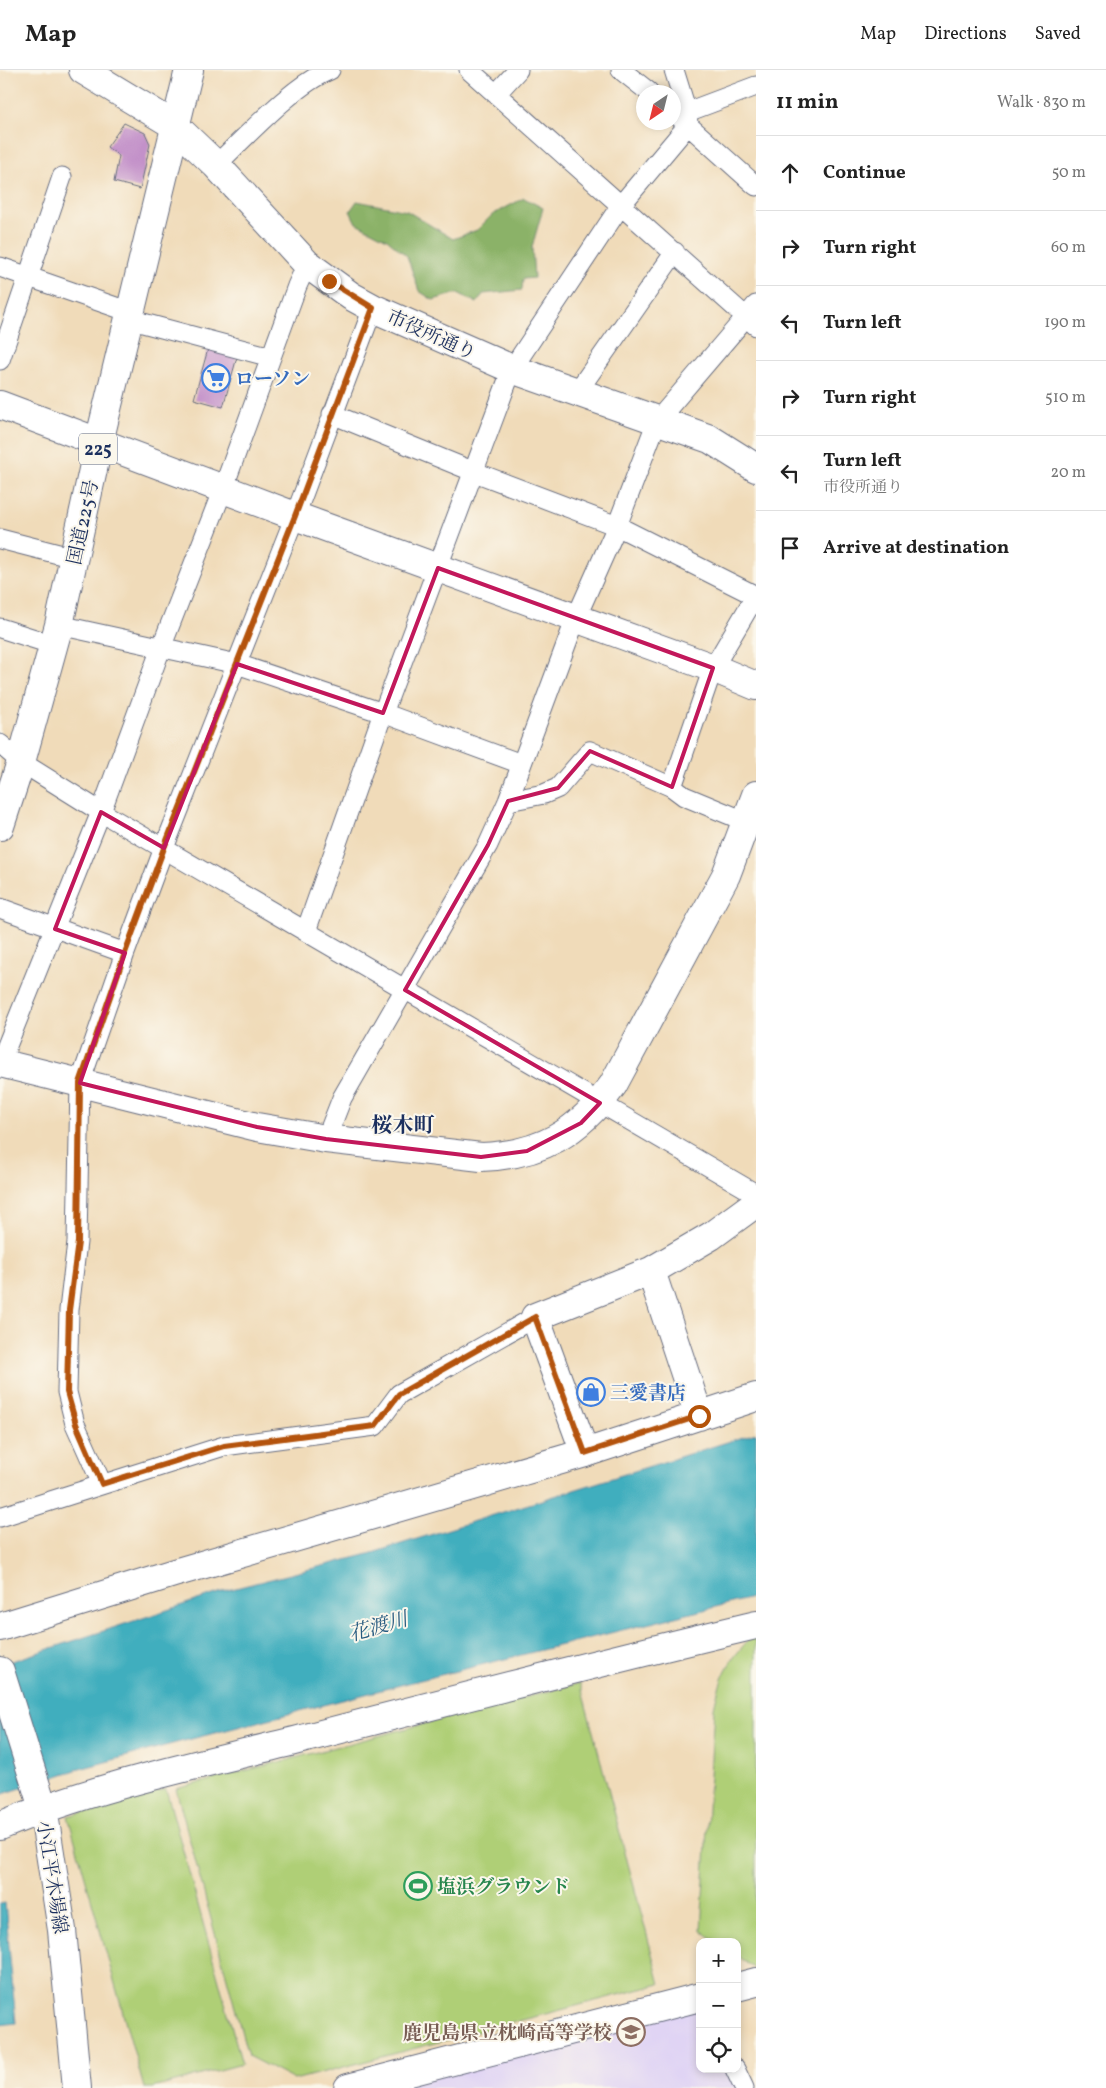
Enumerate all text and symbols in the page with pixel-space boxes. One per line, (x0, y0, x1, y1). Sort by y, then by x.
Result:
text: Map (25, 18, 76, 52)
text: Map (860, 22, 896, 47)
text: Directions (924, 22, 1007, 47)
text: Saved (1035, 22, 1081, 47)
north arrow (636, 85, 681, 130)
text: 11 min (776, 88, 839, 117)
text: Walk · 830 m (997, 92, 1086, 114)
icon: ahead (776, 159, 804, 187)
text: Continue (823, 160, 906, 186)
text: 50 m (1052, 162, 1086, 184)
icon: right (776, 234, 804, 262)
text: Turn right (823, 235, 916, 261)
text: 60 m (1051, 237, 1086, 259)
route end (318, 270, 341, 293)
street label: 市役所通り (382, 305, 480, 367)
icon: left (776, 309, 804, 337)
text: Turn left (823, 310, 902, 336)
text: 190 m (1044, 312, 1086, 334)
supermarket icon: ローソン (201, 363, 231, 393)
place label: ローソン (235, 367, 310, 393)
icon: right (776, 384, 804, 412)
text: Turn right (823, 385, 916, 411)
text: 510 m (1045, 387, 1086, 409)
road number: 225 (79, 434, 117, 464)
text: Turn left (823, 448, 902, 474)
icon: left (776, 459, 804, 487)
text: 20 m (1051, 462, 1086, 484)
street label: 国道225号 (62, 477, 106, 567)
text: 市役所通り (823, 477, 903, 499)
icon: arrive (776, 534, 804, 562)
text: Arrive at destination (823, 535, 1009, 561)
district label: 桜木町 (372, 1112, 435, 1141)
shop icon: 三愛書店 (576, 1377, 606, 1407)
place label: 三愛書店 (610, 1381, 686, 1407)
route start (688, 1405, 711, 1428)
water label: 花渡川 (346, 1606, 413, 1650)
street label: 小江平木場線 (29, 1819, 73, 1936)
sports icon: 塩浜グラウンド (403, 1871, 433, 1901)
place label: 塩浜グラウンド (437, 1875, 570, 1901)
map controls (696, 1938, 741, 2073)
button: + (696, 1938, 741, 1983)
button: − (696, 1983, 741, 2028)
school or university icon: 鹿児島県立枕崎高等学校 (616, 2017, 646, 2047)
place label: 鹿児島県立枕崎高等学校 (403, 2021, 612, 2047)
button: locate (696, 2028, 741, 2073)

